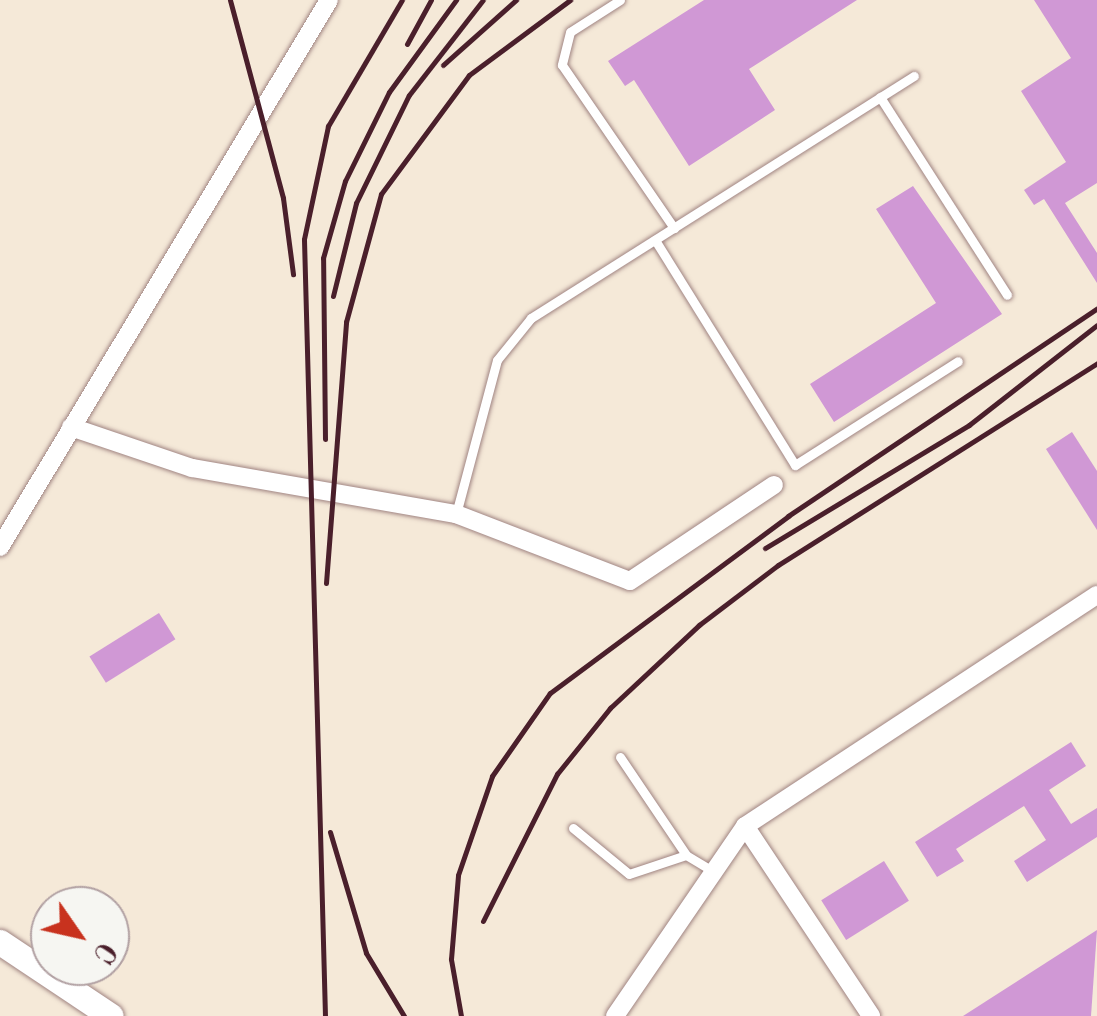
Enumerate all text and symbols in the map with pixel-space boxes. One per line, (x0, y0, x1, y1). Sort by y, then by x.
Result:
north arrow (30, 886, 130, 986)
text: С (86, 936, 120, 967)

